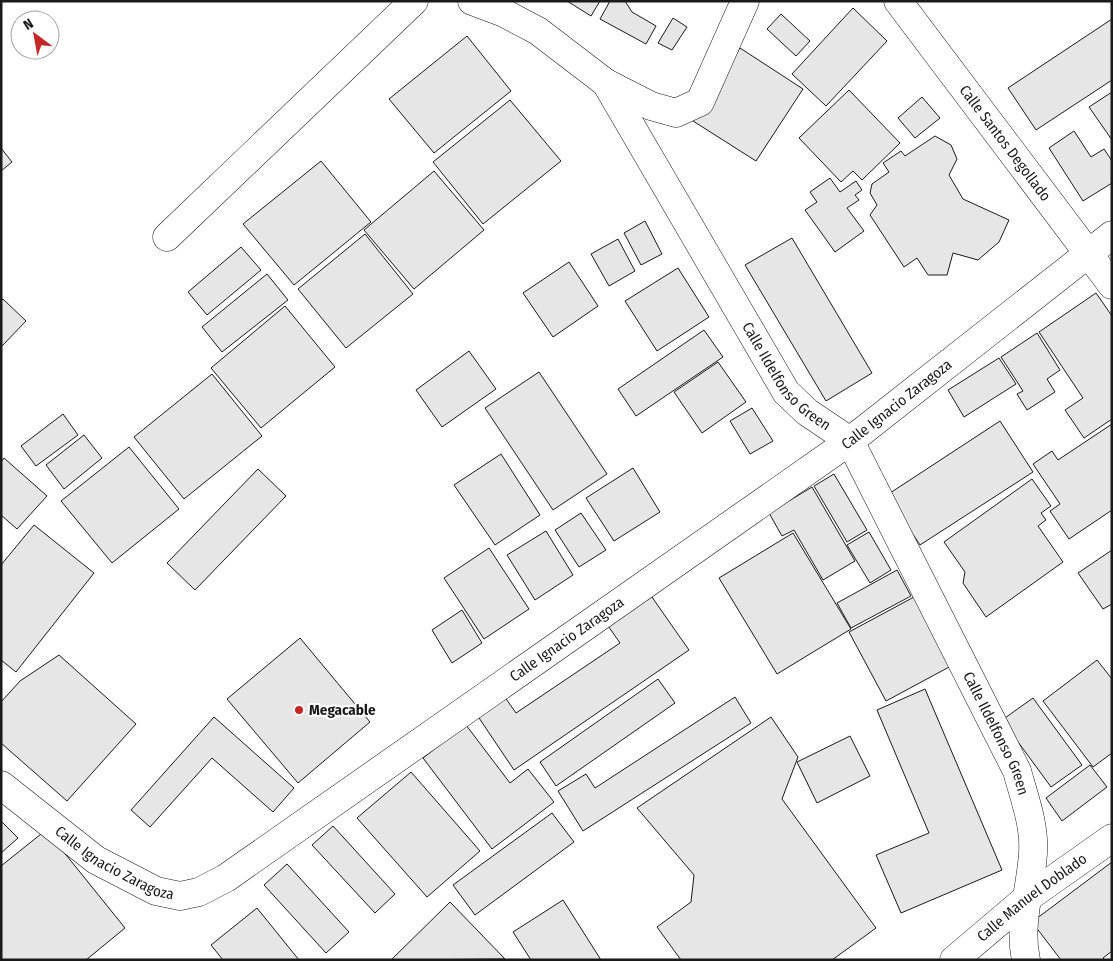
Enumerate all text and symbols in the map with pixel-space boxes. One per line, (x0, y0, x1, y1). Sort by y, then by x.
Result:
north arrow (10, 10, 60, 60)
text: N (20, 15, 36, 34)
street label: Calle Santos Degollado (956, 82, 1055, 205)
street label: Calle Ildelfonso Green (738, 319, 834, 434)
street label: Calle Ignacio Zaragoza (838, 355, 955, 453)
street label: Calle Ignacio Zaragoza (506, 593, 627, 686)
street label: Calle Ildelfonso Green (959, 669, 1033, 797)
place label: Megacable (309, 701, 376, 719)
marker: Megacable (293, 704, 305, 716)
street label: Calle Ignacio Zaragoza (51, 822, 176, 903)
street label: Calle Manuel Doblado (973, 850, 1090, 945)

